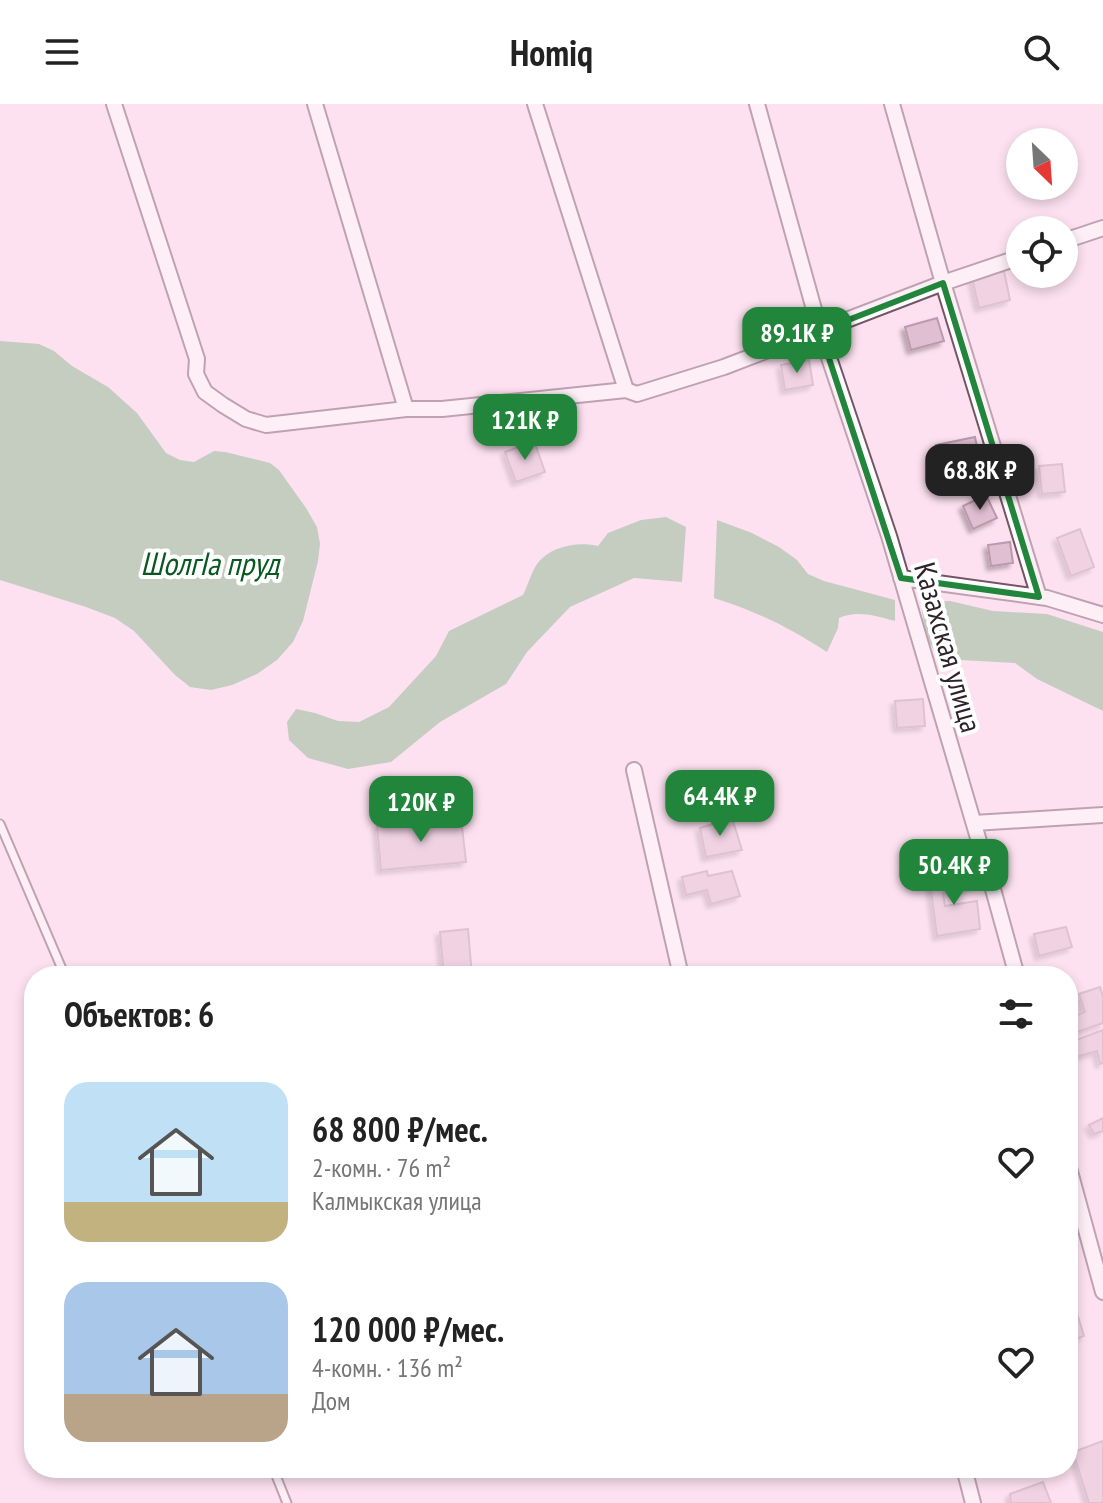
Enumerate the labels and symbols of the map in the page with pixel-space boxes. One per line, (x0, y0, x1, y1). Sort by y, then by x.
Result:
north arrow (1006, 128, 1078, 200)
pin: 89.1K ₽ (723, 307, 871, 375)
pin: 121K ₽ (460, 394, 590, 462)
pin: 68.8K ₽ (906, 444, 1054, 512)
water label: ШолгIа пруд (141, 542, 281, 584)
street label: Казахская улица (906, 558, 992, 736)
pin: 64.4K ₽ (646, 770, 794, 838)
pin: 120K ₽ (356, 776, 486, 844)
pin: 50.4K ₽ (880, 839, 1028, 907)

